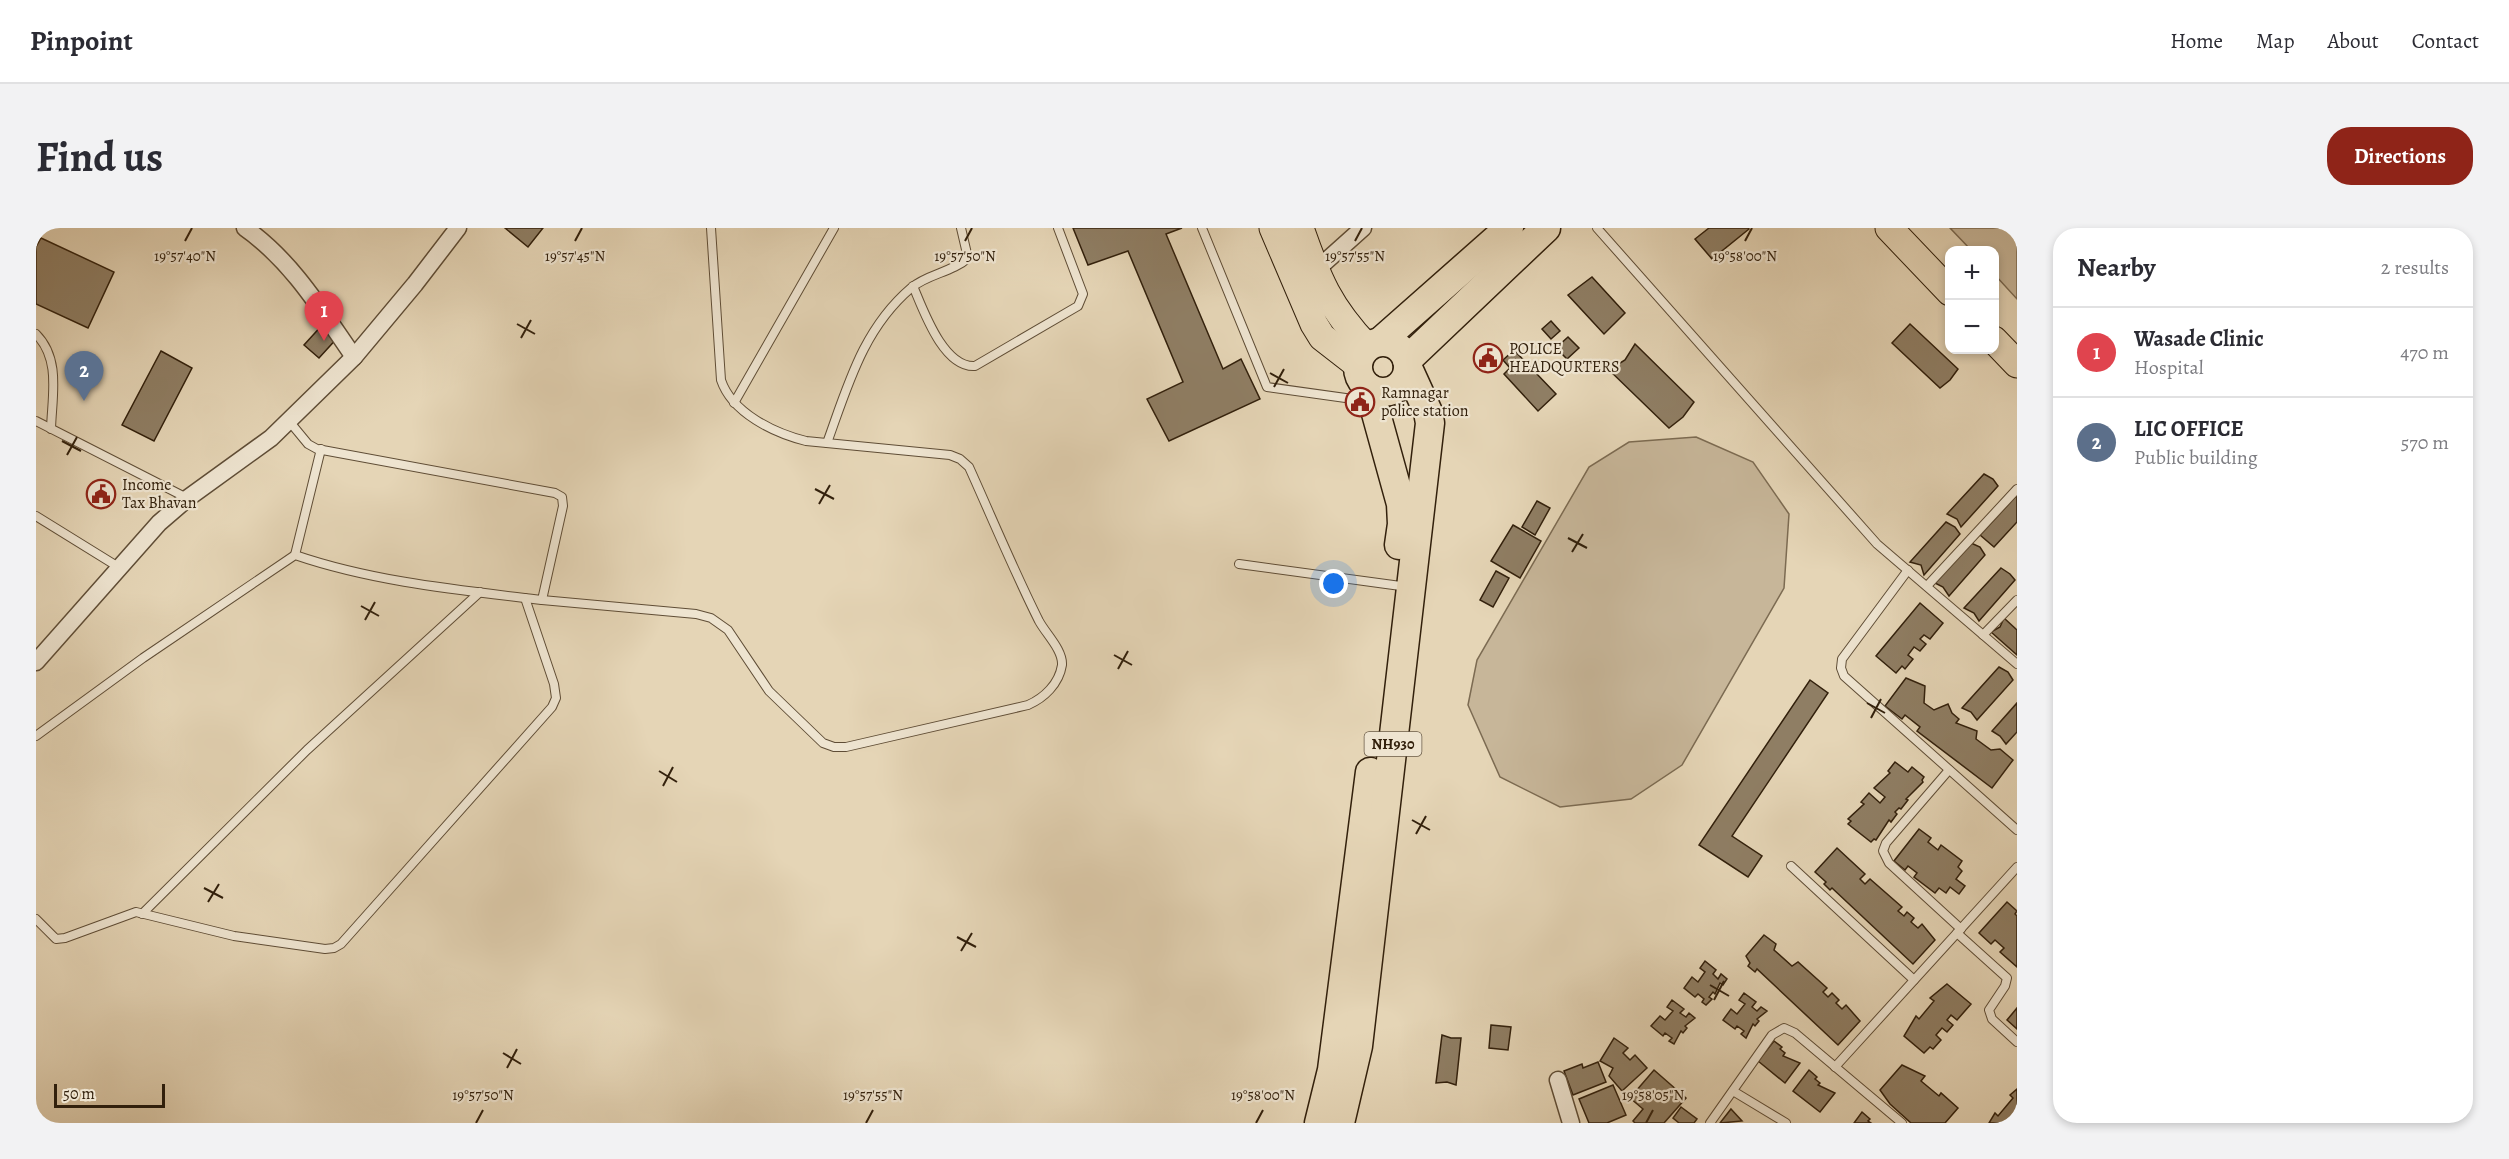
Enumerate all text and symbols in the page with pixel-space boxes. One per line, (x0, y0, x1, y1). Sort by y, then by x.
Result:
text: Pinpoint (30, 22, 133, 60)
text: Home (2170, 27, 2223, 55)
text: Map (2256, 27, 2294, 55)
text: About (2327, 27, 2379, 55)
text: Contact (2412, 27, 2479, 55)
button: Directions (2327, 127, 2473, 185)
text: Find us (36, 128, 163, 185)
text: 19°57'40"N (154, 246, 216, 266)
text: 19°57'45"N (545, 246, 605, 266)
text: 19°57'50"N (934, 246, 996, 266)
text: 19°57'55"N (1325, 246, 1385, 266)
text: 19°58'00"N (1713, 246, 1777, 266)
map controls (1945, 246, 1999, 354)
button: + (1945, 246, 1999, 300)
text: Nearby (2077, 250, 2156, 285)
text: 2 results (2381, 254, 2449, 281)
pin: 1 (304, 291, 344, 341)
button: − (1945, 300, 1999, 354)
text: Wasade Clinic (2134, 324, 2264, 354)
place label: POLICE HEADQURTERS (1509, 338, 1619, 378)
text: 1 (2093, 339, 2100, 366)
text: 470 m (2400, 339, 2449, 366)
public building icon: POLICE HEADQURTERS (1472, 342, 1504, 374)
pin: 2 (64, 352, 104, 401)
text: Hospital (2134, 354, 2204, 381)
place label: Ramnagar police station (1381, 382, 1469, 422)
public building icon: Ramnagar police station (1344, 386, 1376, 418)
text: LIC OFFICE (2134, 414, 2244, 444)
text: 2 (2092, 429, 2101, 456)
text: 570 m (2401, 429, 2449, 456)
text: Public building (2134, 444, 2258, 471)
place label: Income Tax Bhavan (122, 474, 197, 514)
public building icon: Income Tax Bhavan (85, 478, 117, 510)
your location (1319, 569, 1348, 598)
road number: NH930 (1364, 732, 1422, 756)
scale bar (54, 1081, 165, 1108)
text: 50 m (63, 1083, 95, 1105)
text: 19°57'50"N (452, 1085, 514, 1105)
text: 19°57'55"N (843, 1085, 903, 1105)
text: 19°58'00"N (1231, 1085, 1295, 1105)
text: 19°58'05"N (1622, 1085, 1684, 1105)

